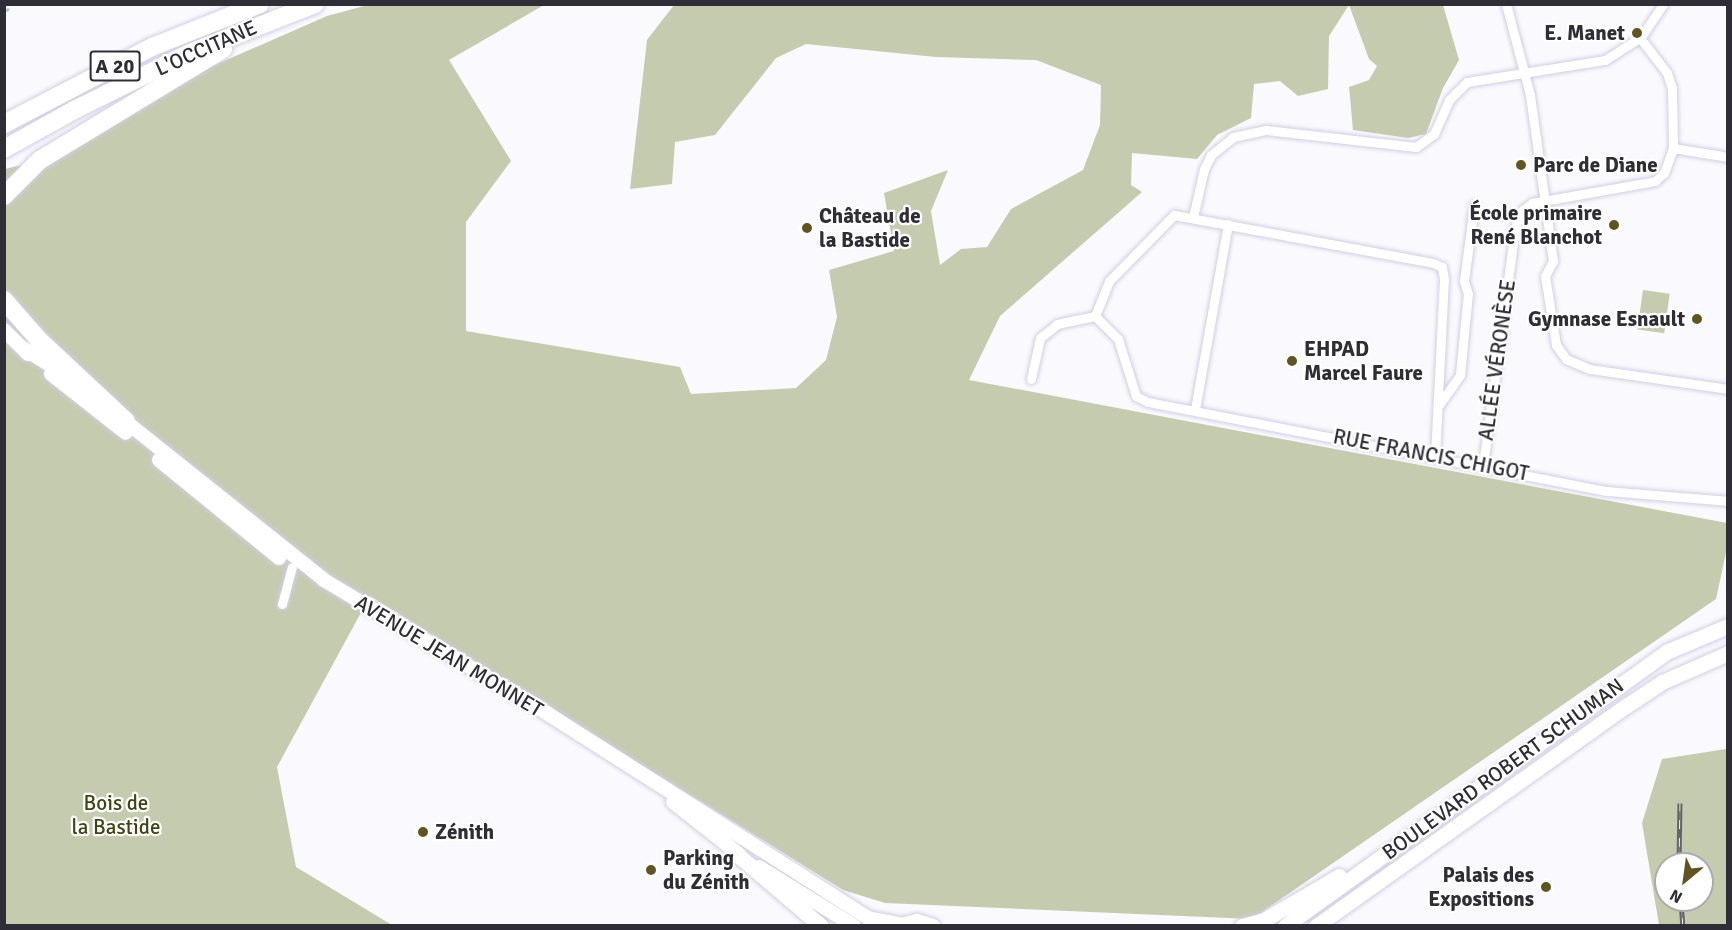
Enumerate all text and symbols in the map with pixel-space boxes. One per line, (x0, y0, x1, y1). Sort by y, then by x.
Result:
street label: L'OCCITANE (151, 14, 261, 82)
place label: E. Manet (1544, 20, 1625, 46)
marker: E. Manet (1630, 26, 1644, 40)
road number: A 20 (90, 49, 140, 83)
place label: Parc de Diane (1533, 152, 1658, 178)
marker: Parc de Diane (1514, 158, 1528, 172)
place label: École primaire René Blanchot (1469, 200, 1602, 250)
place label: Château de la Bastide (819, 203, 921, 253)
marker: École primaire René Blanchot (1607, 218, 1621, 232)
marker: Château de la Bastide (800, 221, 814, 235)
street label: ALLÉE VÉRONÈSE (1473, 278, 1521, 442)
place label: Gymnase Esnault (1528, 306, 1685, 332)
marker: Gymnase Esnault (1690, 312, 1704, 326)
place label: EHPAD Marcel Faure (1304, 336, 1423, 386)
marker: EHPAD Marcel Faure (1285, 354, 1299, 368)
street label: RUE FRANCIS CHIGOT (1331, 424, 1531, 486)
street label: AVENUE JEAN MONNET (350, 590, 548, 722)
street label: BOULEVARD ROBERT SCHUMAN (1377, 673, 1629, 865)
park label: Bois de la Bastide (72, 790, 160, 840)
place label: Zénith (435, 819, 494, 845)
marker: Zénith (416, 825, 430, 839)
place label: Parking du Zénith (663, 845, 750, 895)
north arrow (1654, 852, 1714, 912)
place label: Palais des Expositions (1428, 862, 1534, 912)
marker: Parking du Zénith (644, 863, 658, 877)
marker: Palais des Expositions (1539, 880, 1553, 894)
text: N (1667, 885, 1686, 907)

